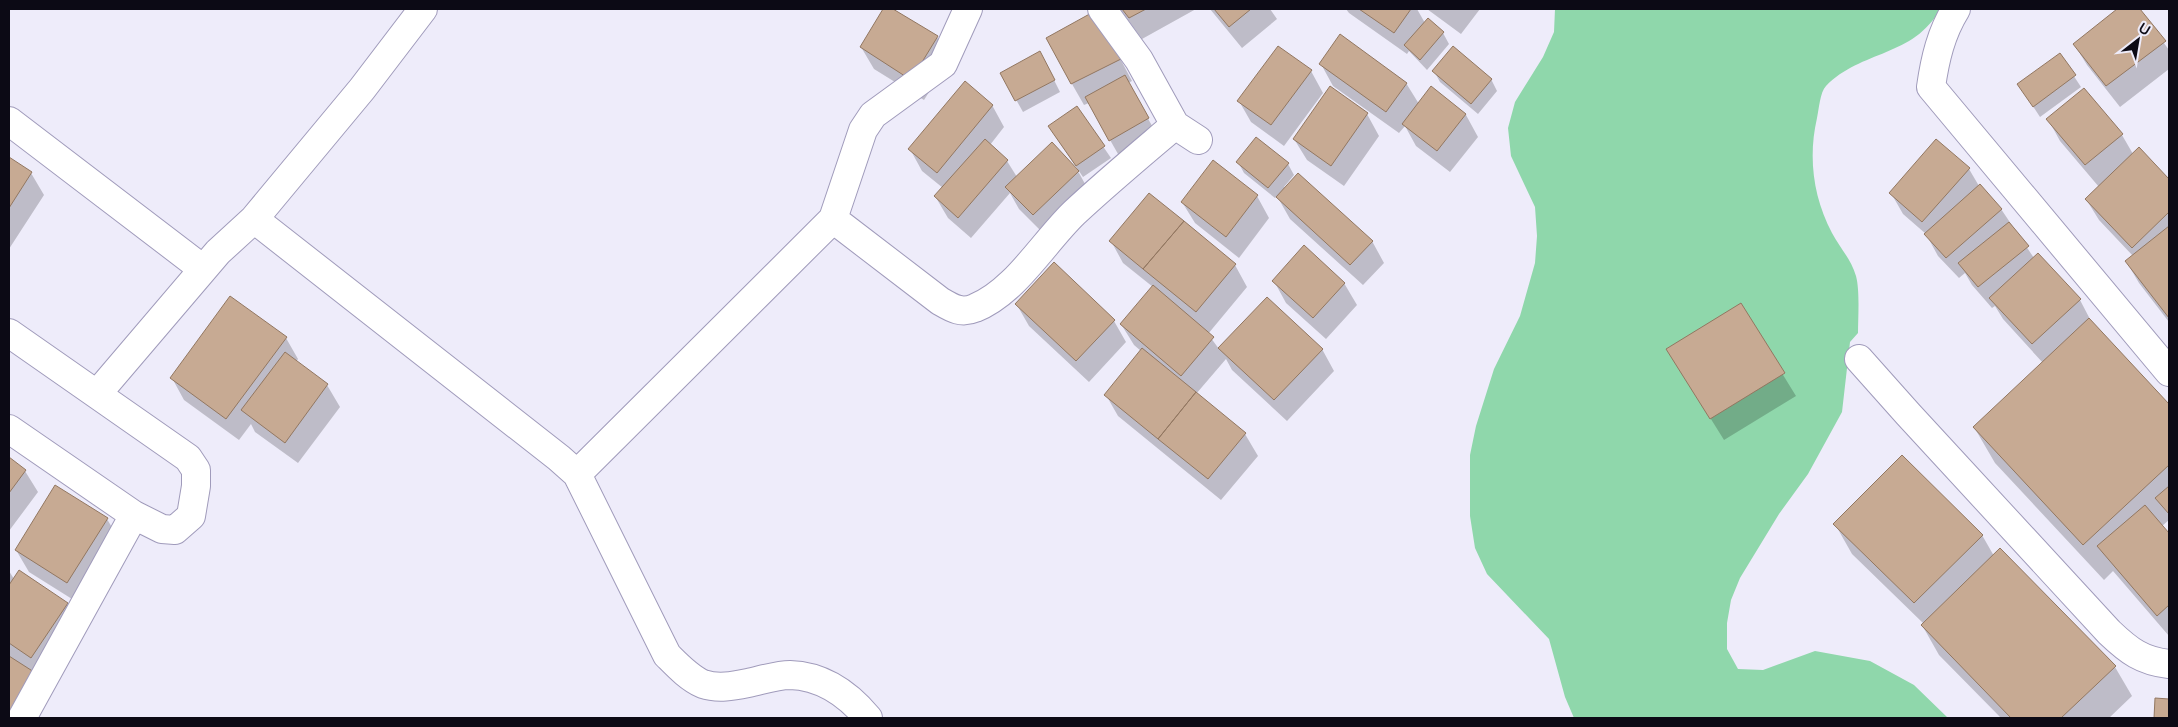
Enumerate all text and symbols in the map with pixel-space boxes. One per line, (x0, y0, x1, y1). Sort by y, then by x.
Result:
north arrow (2113, 15, 2163, 65)
text: U (2136, 19, 2153, 39)

